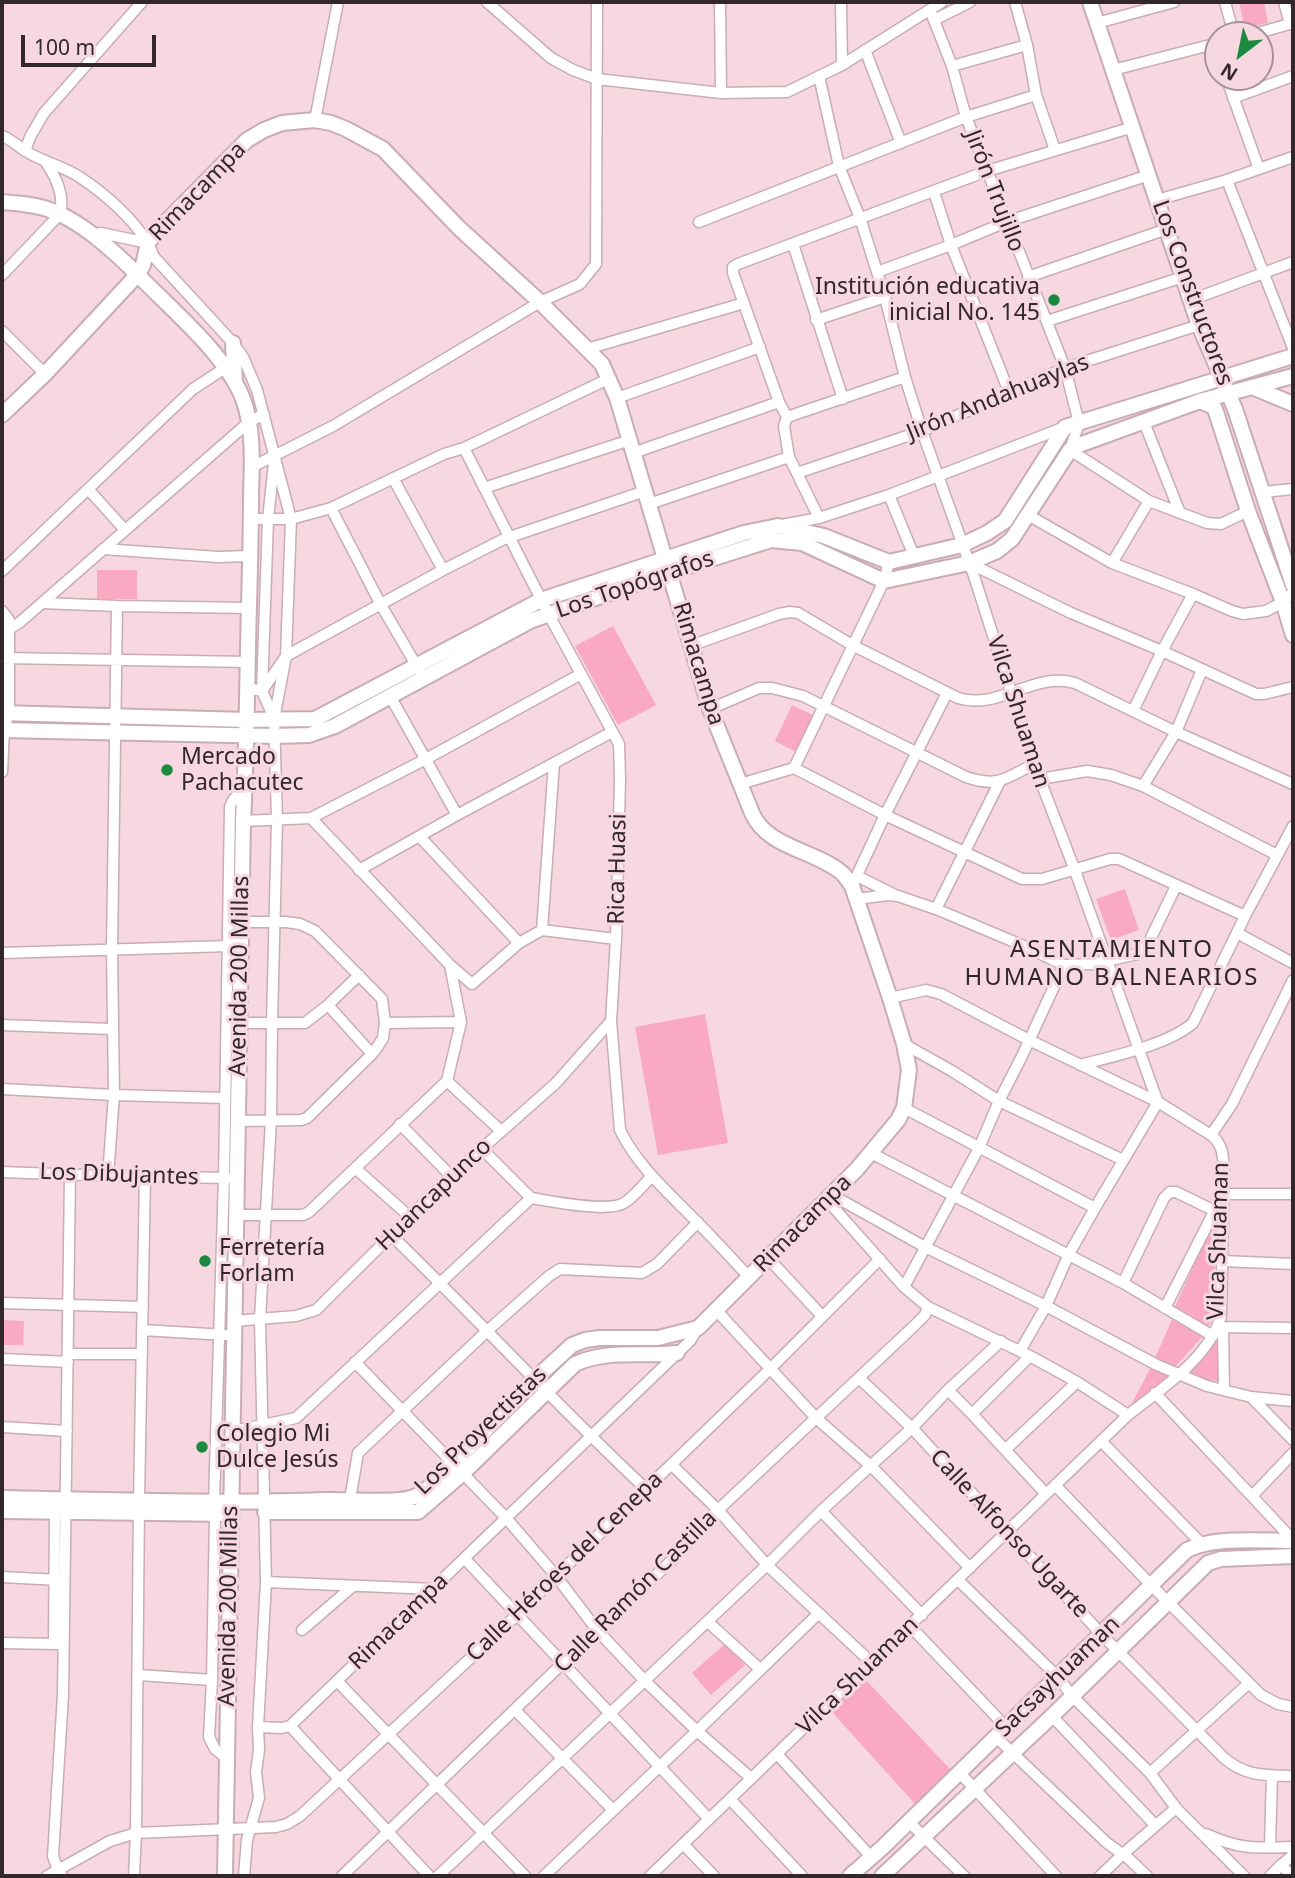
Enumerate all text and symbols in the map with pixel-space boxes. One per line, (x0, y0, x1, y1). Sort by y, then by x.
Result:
scale bar (24, 21, 159, 65)
north arrow (1204, 21, 1274, 91)
text: 100 m (34, 33, 95, 61)
text: N (1215, 57, 1242, 87)
street label: Jirón Trujillo (958, 126, 1030, 256)
street label: Rimacampa (144, 137, 252, 247)
street label: Los Constructores (1146, 197, 1238, 389)
place label: Institución educativa inicial No. 145 (815, 273, 1040, 327)
marker: Institución educativa inicial No. 145 (1046, 292, 1062, 308)
street label: Jirón Andahuaylas (903, 349, 1093, 447)
street label: Los Topógrafos (552, 545, 718, 625)
street label: Rimacampa (666, 599, 730, 729)
street label: Vilca Shuaman (980, 633, 1056, 791)
place label: Mercado Pachacutec (181, 743, 304, 797)
marker: Mercado Pachacutec (159, 762, 175, 778)
street label: Rica Huasi (603, 813, 633, 925)
street label: Avenida 200 Millas (224, 875, 256, 1077)
district label: ASENTAMIENTO HUMANO BALNEARIOS (967, 936, 1257, 992)
street label: Huancapunco (371, 1133, 497, 1257)
street label: Los Dibujantes (39, 1158, 199, 1192)
street label: Vilca Shuaman (1202, 1161, 1236, 1321)
street label: Rimacampa (748, 1169, 858, 1279)
place label: Ferretería Forlam (219, 1234, 325, 1288)
marker: Ferretería Forlam (197, 1253, 213, 1269)
street label: Los Proyectistas (409, 1361, 553, 1501)
place label: Colegio Mi Dulce Jesús (216, 1420, 338, 1474)
marker: Colegio Mi Dulce Jesús (194, 1439, 210, 1455)
street label: Calle Alfonso Ugarte (924, 1444, 1094, 1624)
street label: Calle Héroes del Cenepa (461, 1466, 669, 1668)
street label: Avenida 200 Millas (213, 1505, 245, 1707)
street label: Calle Ramón Castilla (549, 1505, 723, 1679)
street label: Rimacampa (344, 1568, 454, 1676)
street label: Vilca Shuaman (792, 1611, 924, 1741)
street label: Sacsayhuaman (990, 1611, 1126, 1743)

